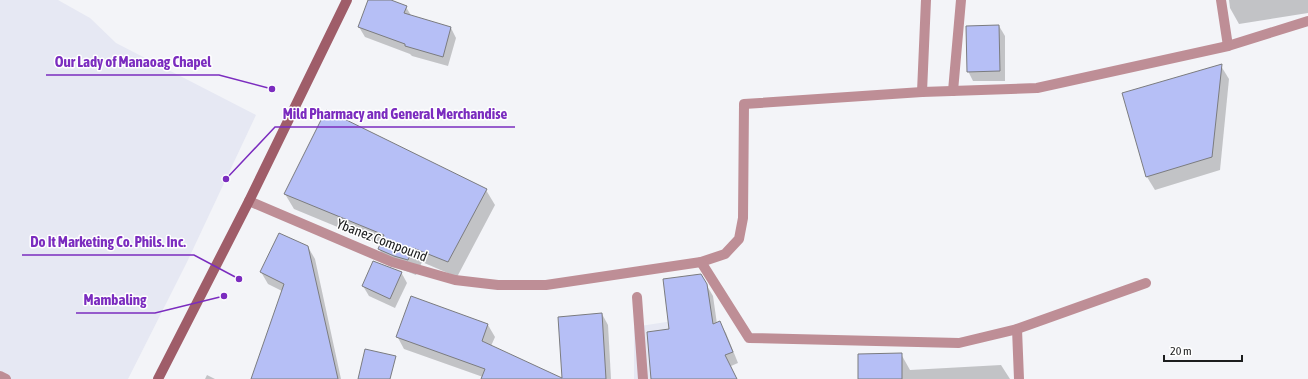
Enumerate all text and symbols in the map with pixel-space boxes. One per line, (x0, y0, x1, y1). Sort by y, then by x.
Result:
callout: Our Lady of Manaoag Chapel (46, 48, 219, 75)
text: Our Lady of Manaoag Chapel (55, 53, 212, 70)
callout: Mild Pharmacy and General Merchandise (275, 100, 515, 127)
text: Mild Pharmacy and General Merchandise (283, 105, 507, 122)
street label: Ybanez Compound (334, 215, 430, 265)
callout: Do It Marketing Co. Phils. Inc. (22, 228, 194, 255)
text: Do It Marketing Co. Phils. Inc. (30, 233, 186, 250)
callout: Mambaling (76, 286, 155, 313)
text: Mambaling (83, 291, 147, 308)
scale bar (1164, 337, 1242, 363)
text: 20 m (1170, 344, 1192, 358)

